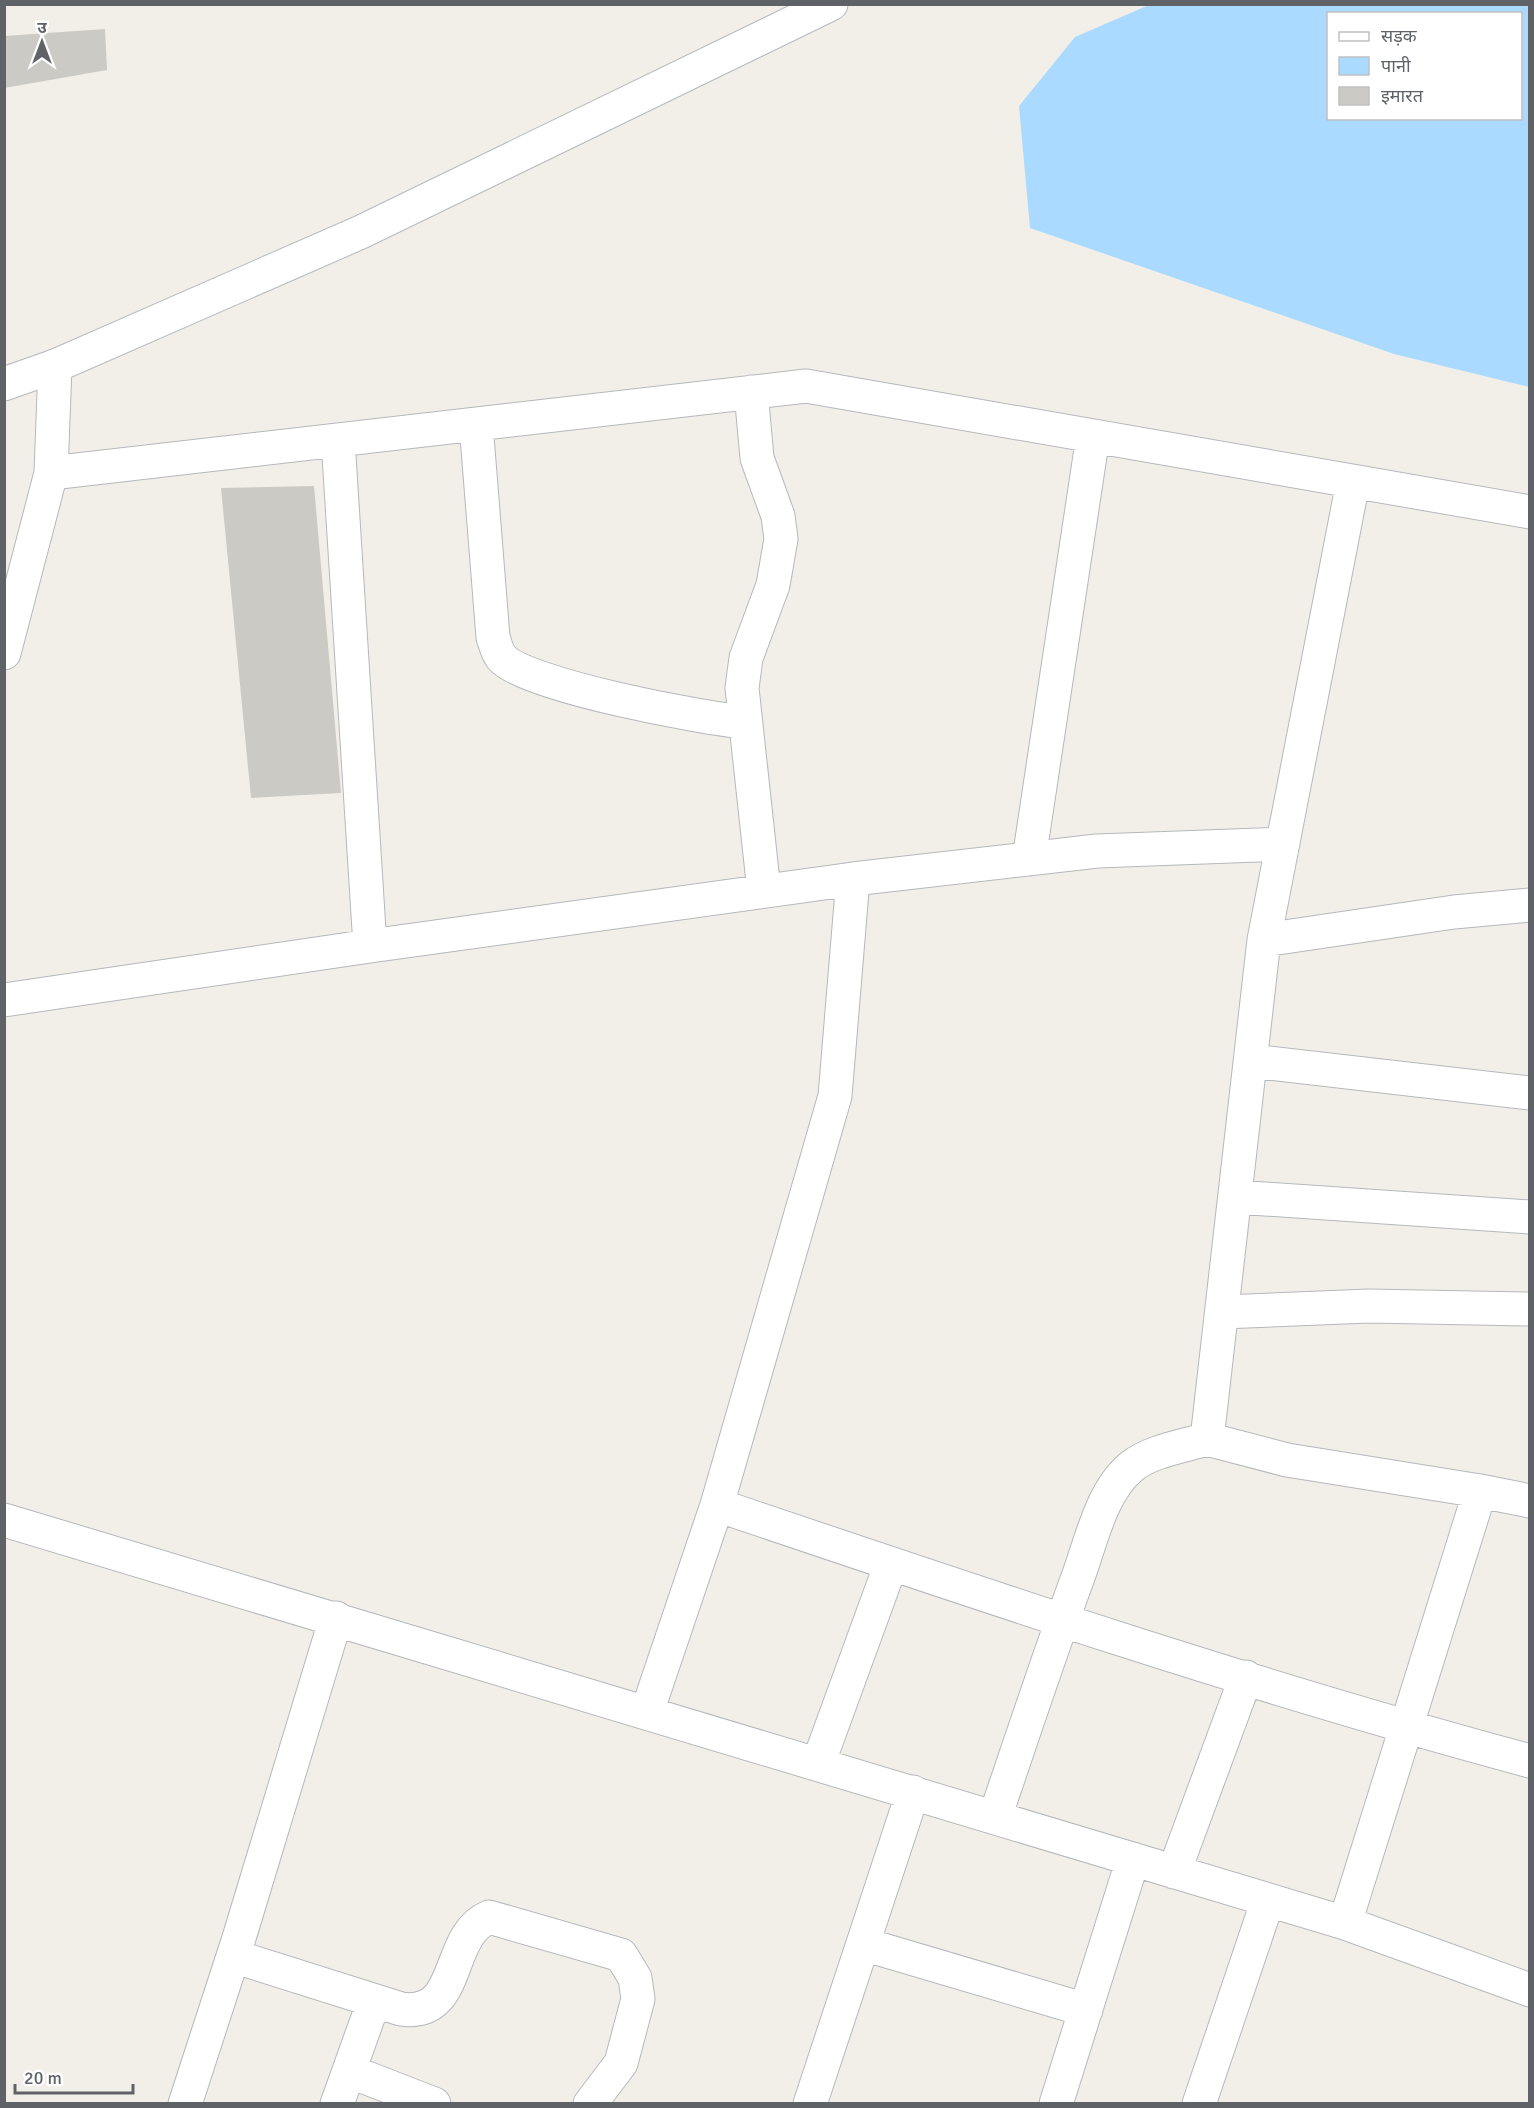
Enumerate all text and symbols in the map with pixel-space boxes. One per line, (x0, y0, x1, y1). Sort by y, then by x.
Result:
north arrow (12, 12, 72, 72)
legend (1327, 12, 1522, 120)
text: उ (37, 18, 47, 38)
text: सड़क (1381, 25, 1418, 47)
text: पानी (1381, 55, 1411, 77)
text: इमारत (1381, 85, 1424, 107)
scale bar (15, 2057, 134, 2095)
text: 20 m (24, 2067, 62, 2089)

